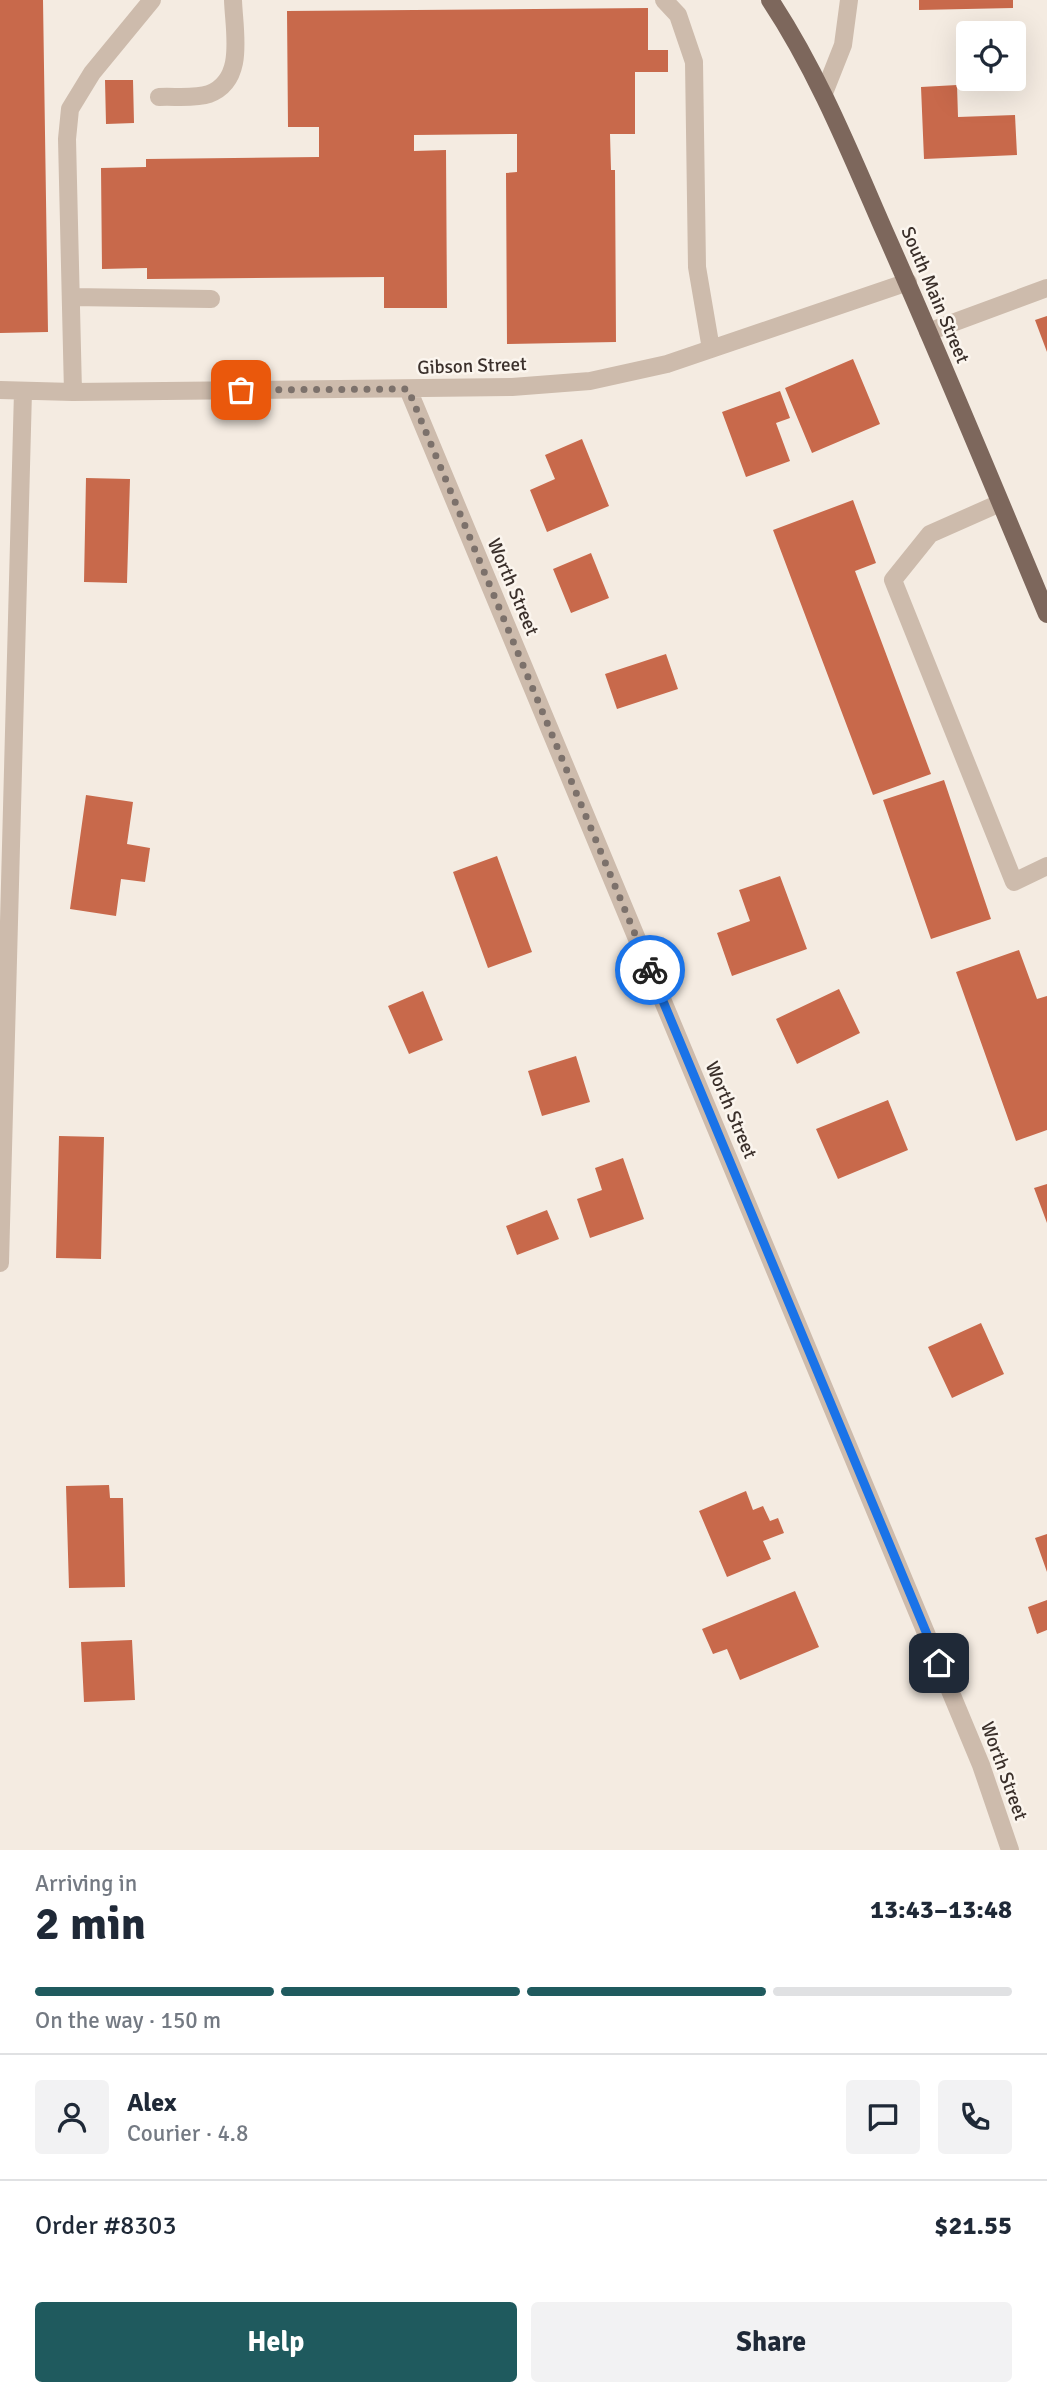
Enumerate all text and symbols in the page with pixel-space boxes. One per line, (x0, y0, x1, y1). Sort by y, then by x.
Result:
map controls (956, 21, 1026, 91)
button: locate (956, 21, 1026, 91)
street label: South Main Street (895, 223, 975, 367)
street label: Gibson Street (417, 352, 528, 380)
pin (211, 360, 271, 420)
icon: bag (222, 371, 260, 409)
street label: Worth Street (482, 535, 544, 640)
courier (615, 935, 685, 1005)
icon: bike (631, 951, 669, 989)
street label: Worth Street (700, 1058, 762, 1163)
pin (909, 1633, 969, 1693)
icon: home (920, 1644, 958, 1682)
street label: Worth Street (975, 1718, 1033, 1824)
text: Arriving in (35, 1869, 137, 1898)
text: 13:43–13:48 (870, 1894, 1012, 1926)
text: 2 min (35, 1896, 146, 1952)
text: On the way · 150 m (35, 2006, 221, 2035)
button: person (35, 2080, 109, 2154)
button: chat (846, 2080, 920, 2154)
button: phone (938, 2080, 1012, 2154)
text: Alex (127, 2087, 177, 2119)
text: Courier · 4.8 (127, 2119, 248, 2148)
text: Order #8303 (35, 2210, 176, 2242)
text: $21.55 (934, 2210, 1012, 2242)
button: Help (35, 2302, 517, 2382)
button: Share (531, 2302, 1012, 2382)

